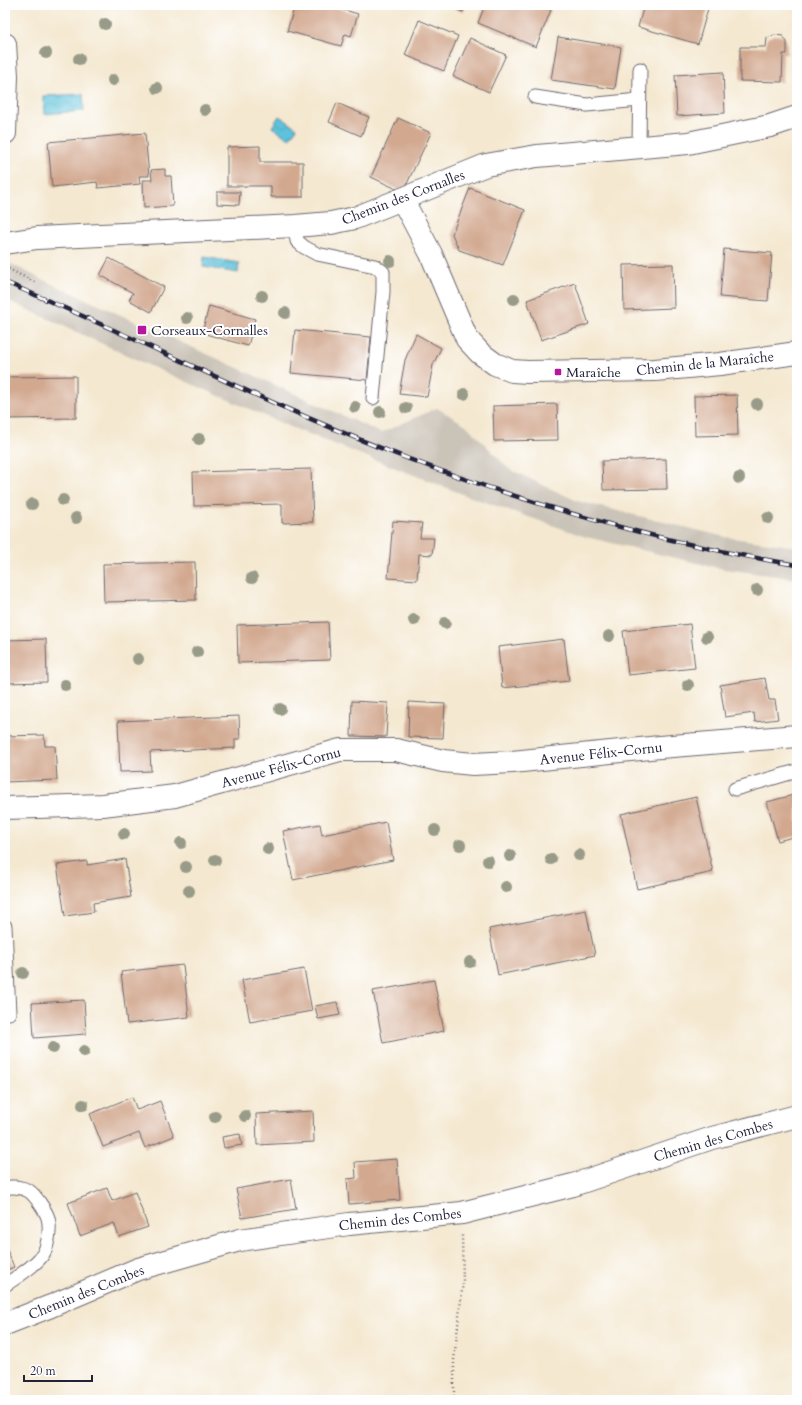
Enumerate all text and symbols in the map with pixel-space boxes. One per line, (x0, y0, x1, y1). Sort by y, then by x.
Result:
street label: Chemin des Cornalles (339, 165, 468, 230)
place label: Corseaux-Cornalles (151, 321, 268, 340)
marker: Corseaux-Cornalles (136, 324, 148, 336)
street label: Chemin de la Maraîche (635, 347, 775, 380)
place label: Maraîche (566, 363, 621, 382)
marker: Maraîche (553, 367, 563, 377)
street label: Avenue Félix-Cornu (539, 738, 664, 769)
street label: Avenue Félix-Cornu (219, 742, 343, 793)
street label: Chemin des Combes (651, 1114, 775, 1167)
street label: Chemin des Combes (338, 1204, 463, 1235)
street label: Chemin des Combes (26, 1260, 147, 1324)
scale bar (24, 1357, 92, 1383)
text: 20 m (30, 1363, 57, 1379)

